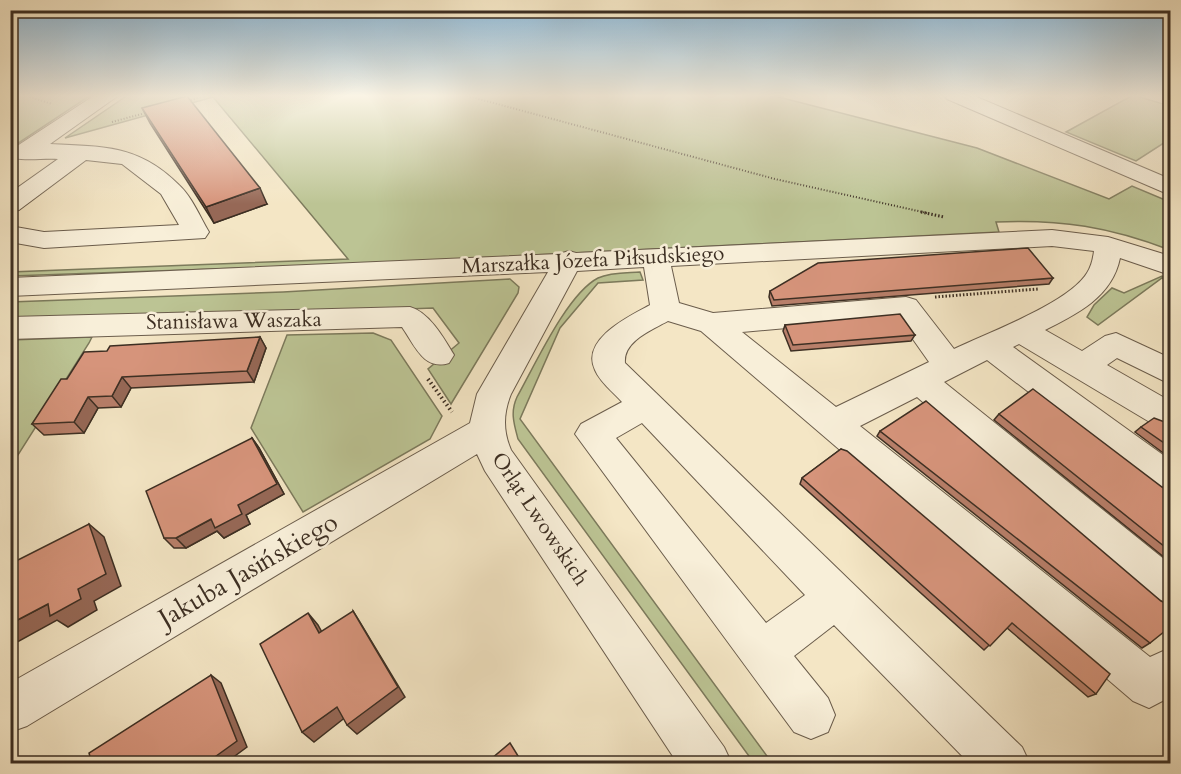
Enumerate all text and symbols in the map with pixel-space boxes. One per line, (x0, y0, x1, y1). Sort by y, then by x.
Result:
street label: Marszałka Józefa Piłsudskiego (461, 239, 725, 281)
street label: Stanisława Waszaka (146, 305, 322, 337)
street label: Orląt Lwowskich (485, 446, 596, 592)
street label: Jakuba Jasińskiego (148, 504, 344, 638)

